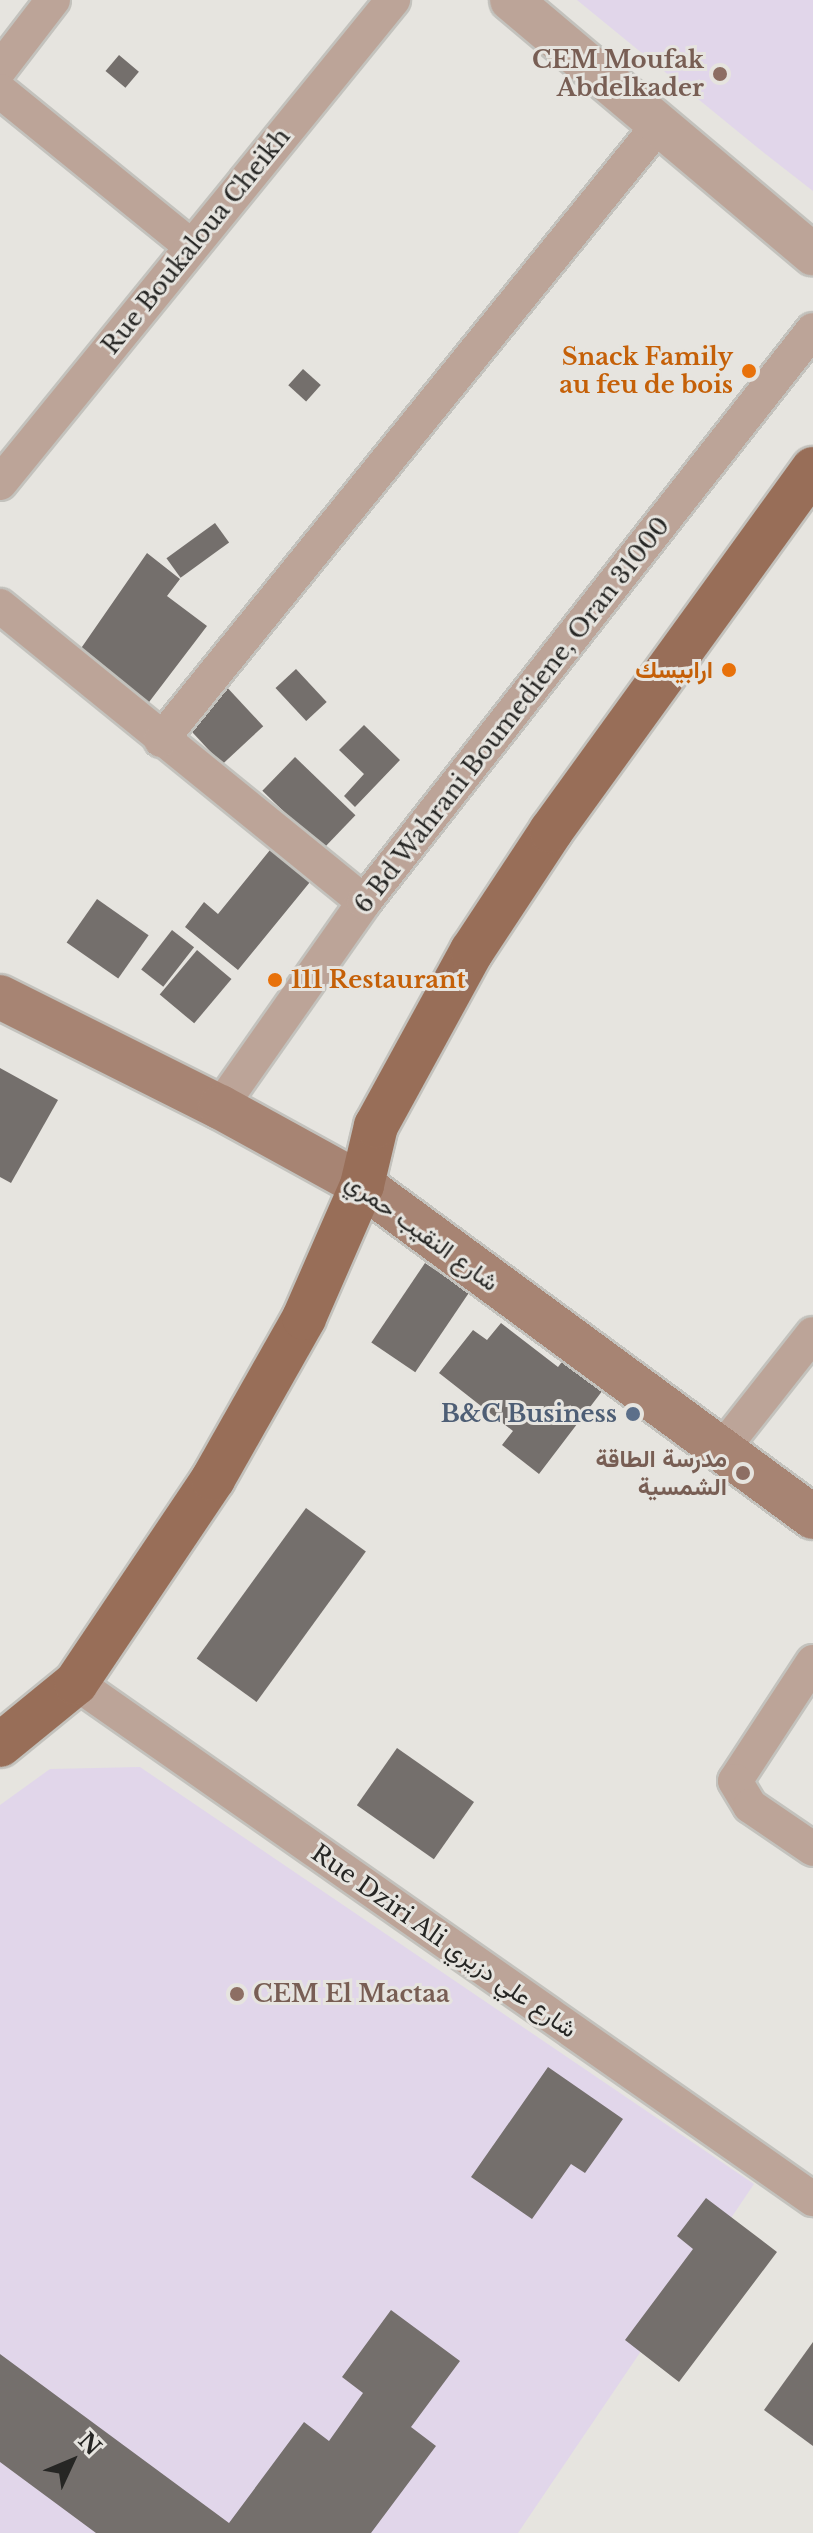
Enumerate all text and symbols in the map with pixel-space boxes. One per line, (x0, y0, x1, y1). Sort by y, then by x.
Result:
place label: CEM Moufak Abdelkader (532, 46, 704, 102)
marker: CEM Moufak Abdelkader (711, 65, 729, 83)
street label: Rue Boukaloua Cheikh (96, 122, 296, 360)
place label: Snack Family au feu de bois (559, 343, 733, 399)
marker: Snack Family au feu de bois (740, 362, 758, 380)
street label: 6 Bd Wahrani Boumediene, Oran 31000 (348, 511, 676, 919)
place label: ارابيسك (635, 656, 713, 684)
marker: ارابيسك (720, 661, 738, 679)
place label: 111 Restaurant (291, 966, 466, 994)
marker: 111 Restaurant (266, 971, 284, 989)
street label: شارع النقيب حمري (340, 1167, 504, 1297)
place label: B&C Business (441, 1400, 617, 1428)
marker: B&C Business (624, 1405, 642, 1423)
place label: مدرسة الطاقة الشمسية (596, 1445, 727, 1501)
marker: مدرسة الطاقة الشمسية (734, 1464, 752, 1482)
street label: Rue Dziri Ali شارع علي دزيري (305, 1838, 583, 2044)
place label: CEM El Mactaa (253, 1980, 450, 2008)
marker: CEM El Mactaa (228, 1985, 246, 2003)
north arrow (32, 2421, 112, 2501)
text: N (73, 2427, 107, 2461)

